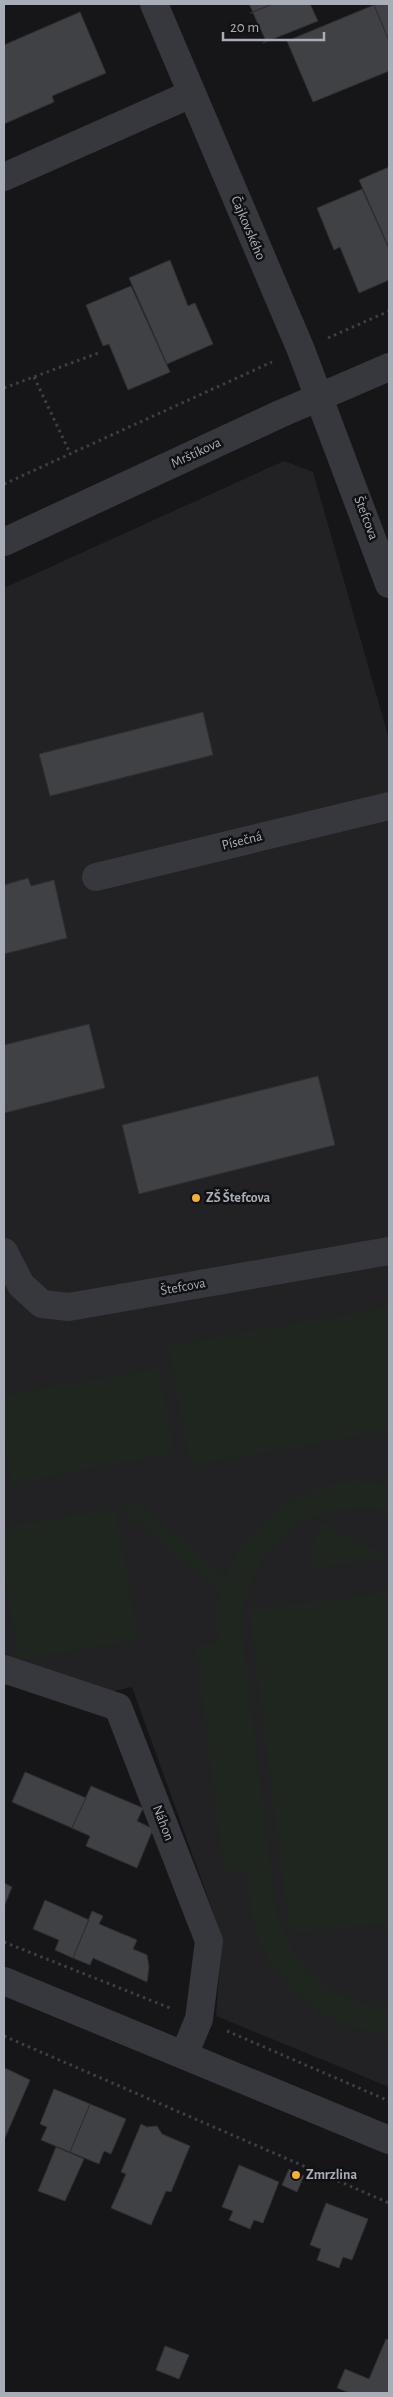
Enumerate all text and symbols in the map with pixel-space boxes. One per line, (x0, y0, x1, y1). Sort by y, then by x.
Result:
scale bar (223, 10, 324, 42)
text: 20 m (230, 20, 259, 35)
street label: Čajkovského (228, 193, 270, 262)
street label: Mrštíkova (169, 435, 224, 471)
street label: Štefcova (351, 494, 383, 542)
street label: Písečná (220, 829, 264, 853)
place label: ZŠ Štefcova (206, 1189, 271, 1205)
marker: ZŠ Štefcova (190, 1192, 202, 1204)
street label: Štefcova (159, 1274, 207, 1298)
street label: Náhon (150, 1803, 176, 1843)
place label: Zmrzlina (306, 2168, 357, 2182)
marker: Zmrzlina (290, 2169, 302, 2181)

